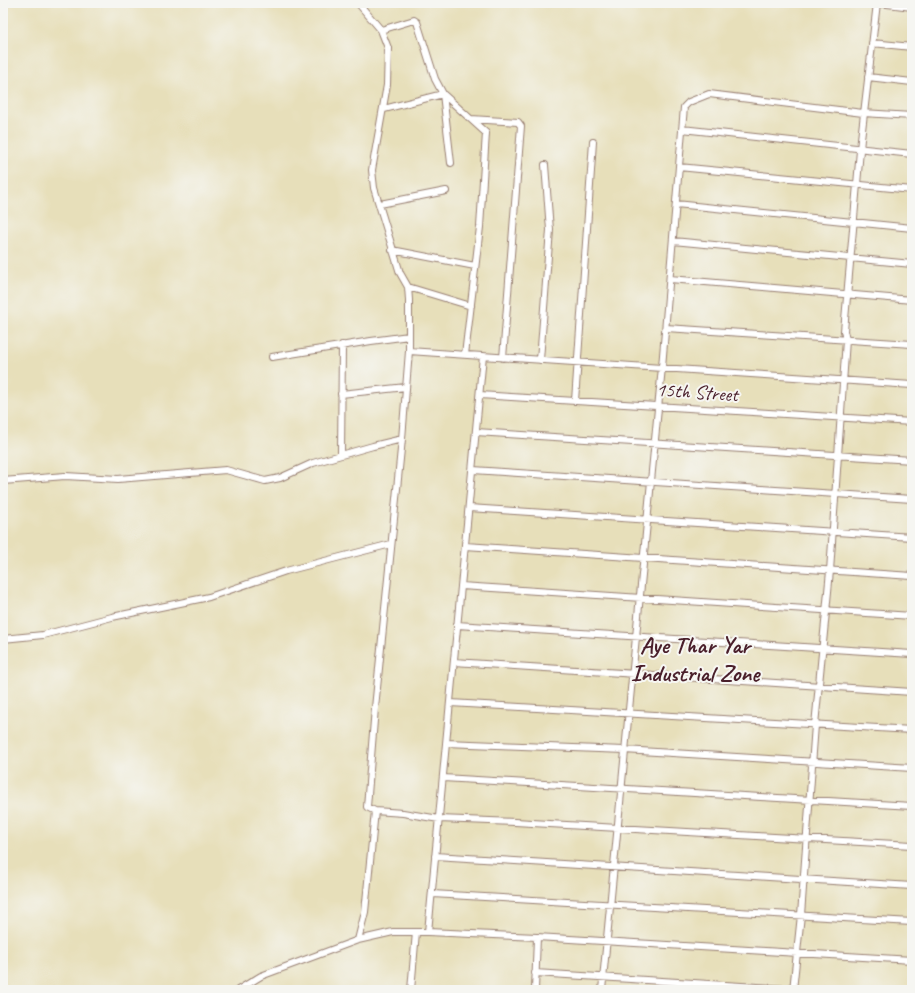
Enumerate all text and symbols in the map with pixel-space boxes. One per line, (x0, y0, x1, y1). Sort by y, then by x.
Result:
street label: 15th Street (655, 377, 741, 407)
district label: Aye Thar Yar Industrial Zone (631, 630, 761, 688)

